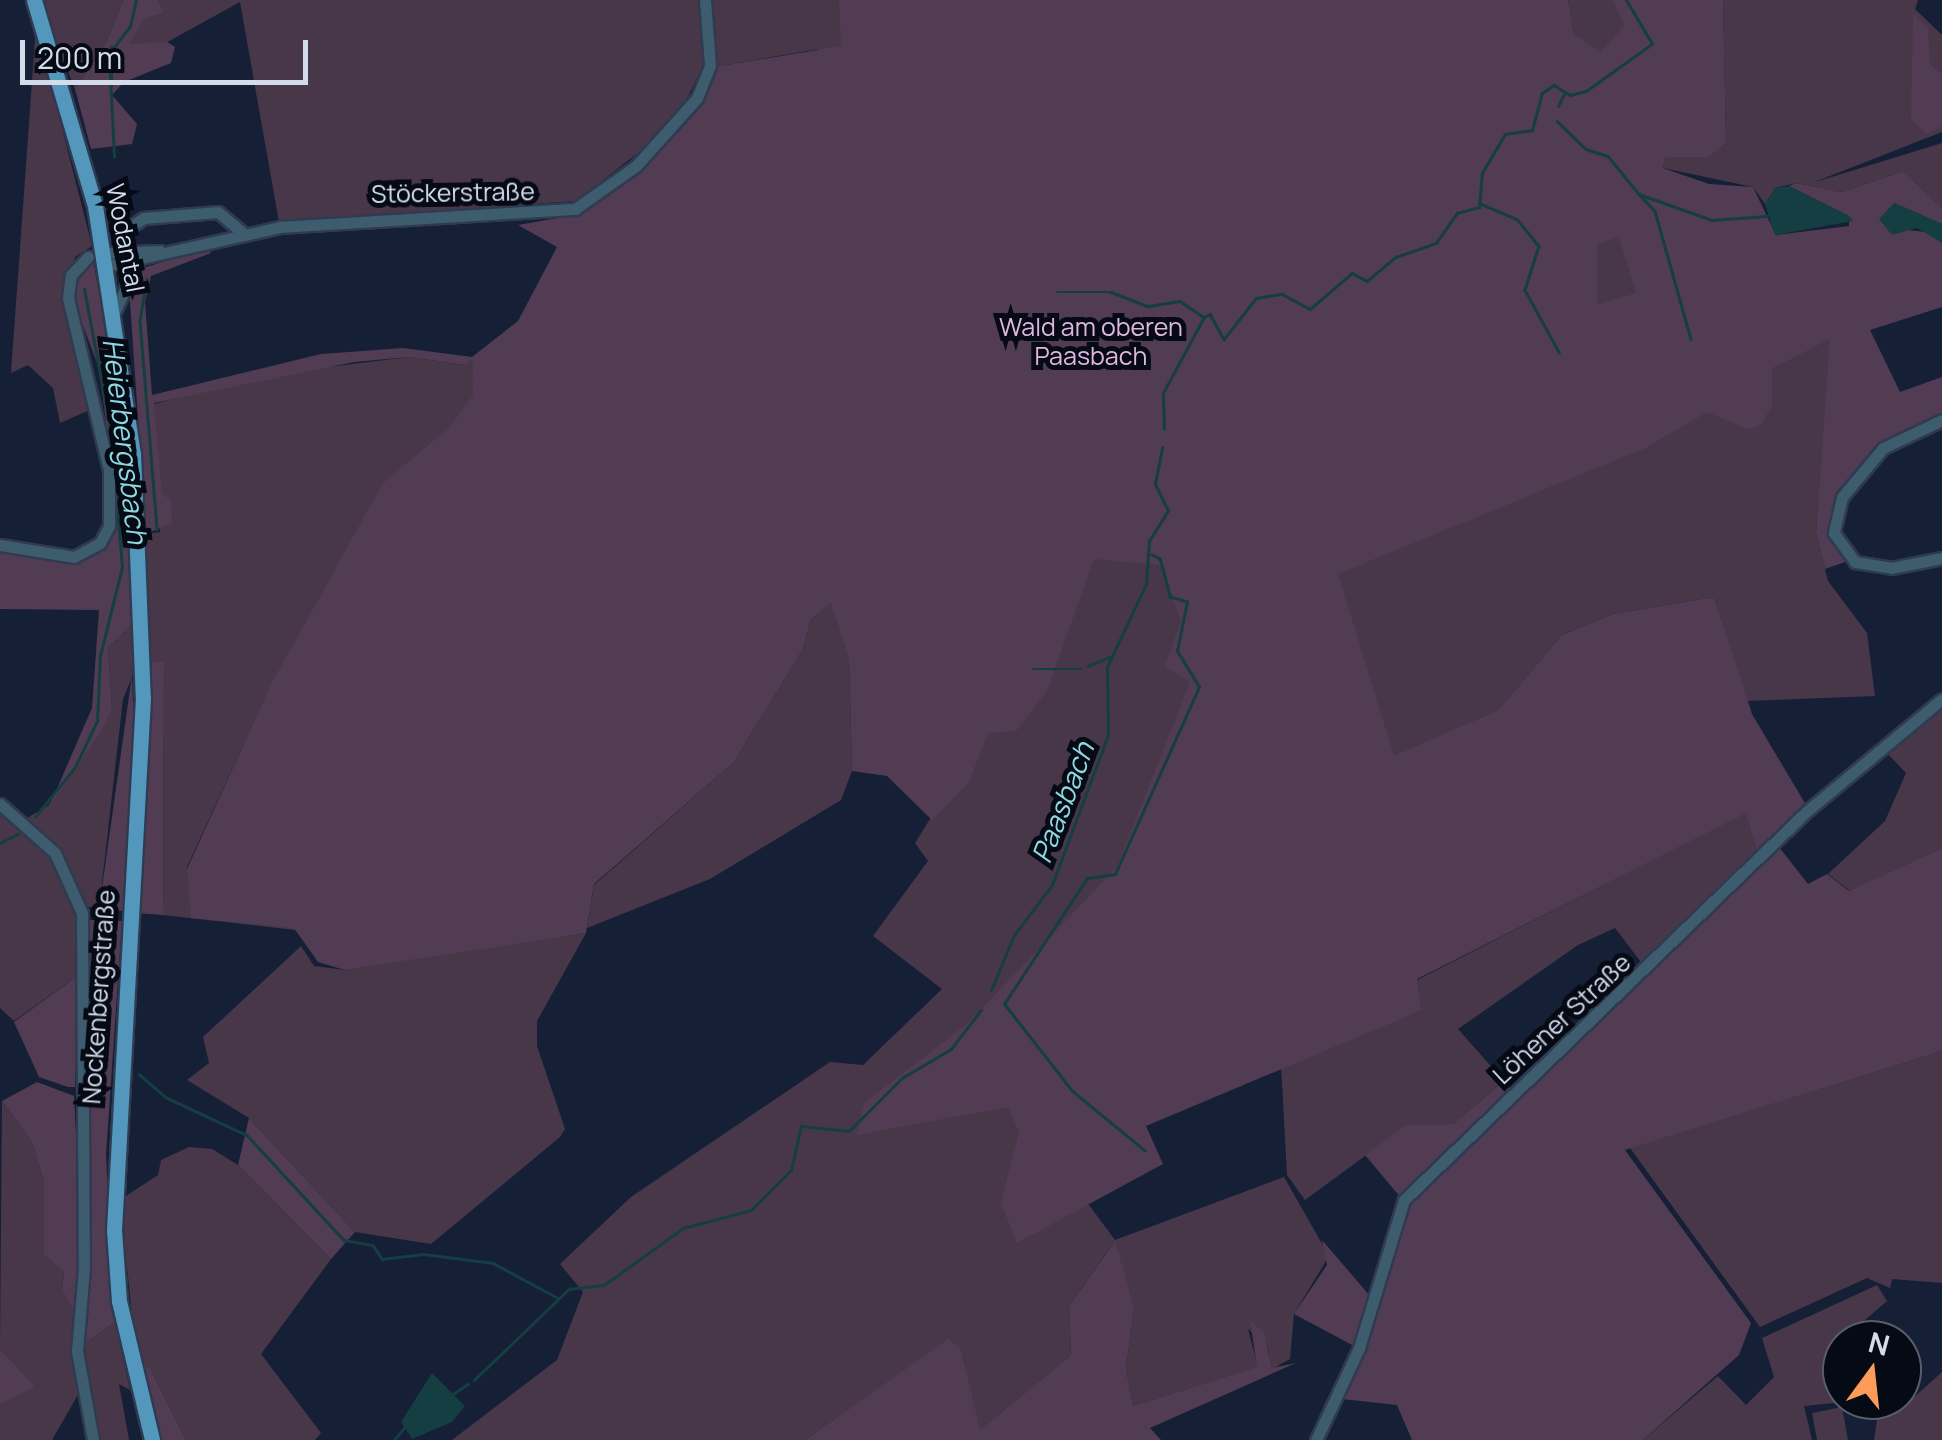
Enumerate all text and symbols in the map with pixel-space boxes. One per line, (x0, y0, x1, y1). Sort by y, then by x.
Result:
scale bar (25, 20, 312, 82)
text: 200 m (37, 37, 122, 78)
street label: Stöckerstraße (371, 177, 535, 209)
street label: Wodantal (100, 181, 150, 295)
park label: Wald am oberen Paasbach (999, 313, 1183, 372)
water label: Heierbergsbach (97, 336, 155, 546)
water label: Paasbach (1024, 737, 1100, 867)
street label: Nockenbergstraße (77, 889, 121, 1105)
street label: Löhener Straße (1487, 948, 1637, 1090)
north arrow (1822, 1320, 1922, 1420)
text: N (1865, 1322, 1894, 1364)

